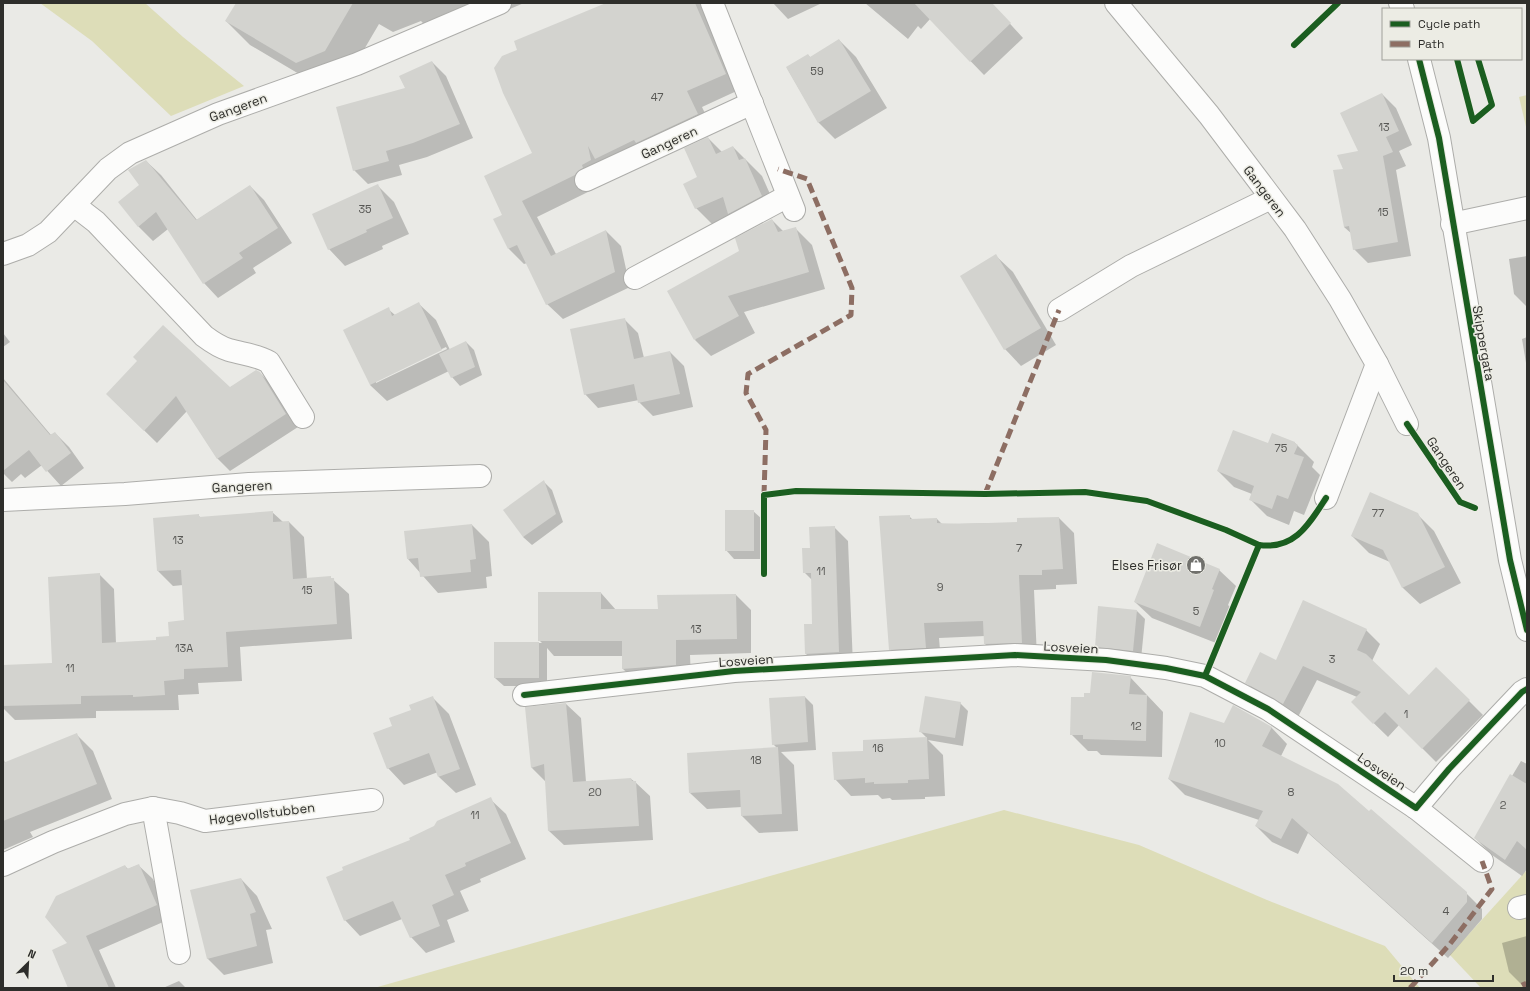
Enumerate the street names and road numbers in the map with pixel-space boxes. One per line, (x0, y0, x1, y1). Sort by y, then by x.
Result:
street label: Gangeren (207, 89, 269, 126)
street label: Gangeren (638, 122, 700, 163)
street label: Gangeren (1240, 162, 1290, 221)
street label: Skippergata (1469, 304, 1499, 383)
street label: Gangeren (1423, 433, 1471, 493)
street label: Gangeren (211, 476, 273, 497)
street label: Losveien (1043, 638, 1099, 657)
street label: Losveien (718, 650, 774, 671)
street label: Losveien (1354, 749, 1409, 794)
street label: Høgevollstubben (208, 799, 316, 828)

